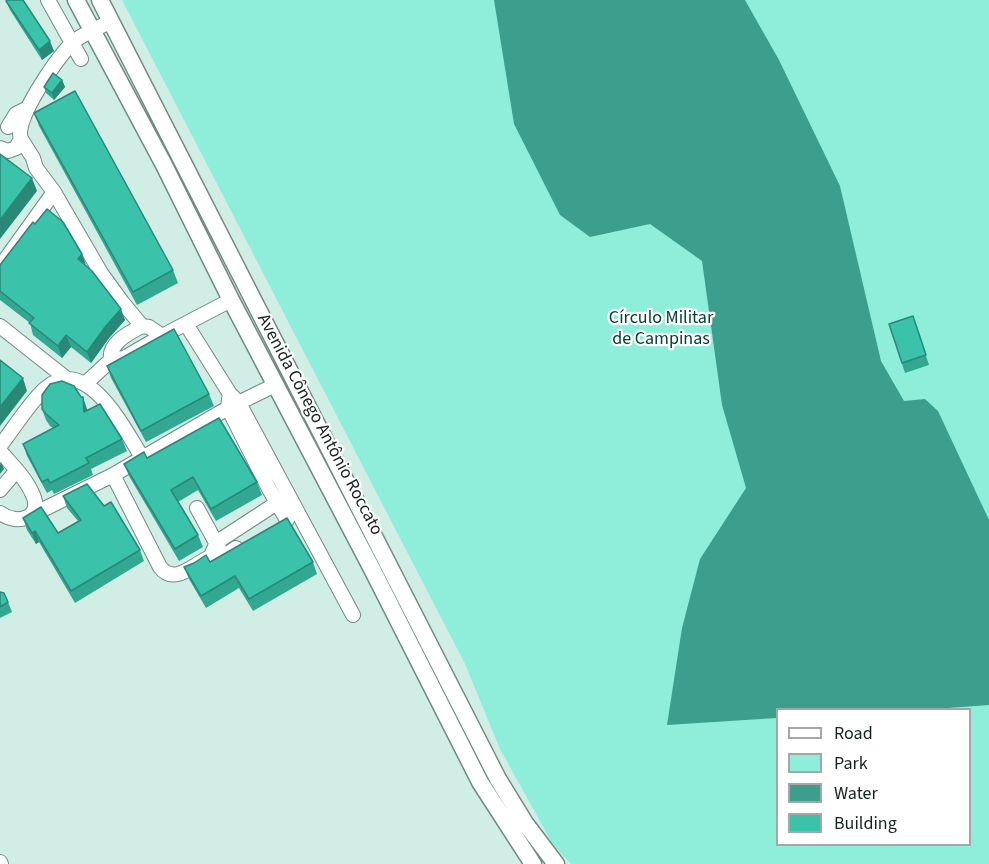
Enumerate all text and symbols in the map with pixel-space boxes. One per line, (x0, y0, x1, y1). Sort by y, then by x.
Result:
park label: Círculo Militar de Campinas (609, 308, 713, 350)
street label: Avenida Cônego Antônio Roccato (251, 311, 387, 539)
legend (776, 708, 971, 846)
text: Road (834, 721, 873, 746)
text: Park (834, 751, 868, 776)
text: Water (834, 781, 878, 806)
text: Building (834, 811, 897, 836)

